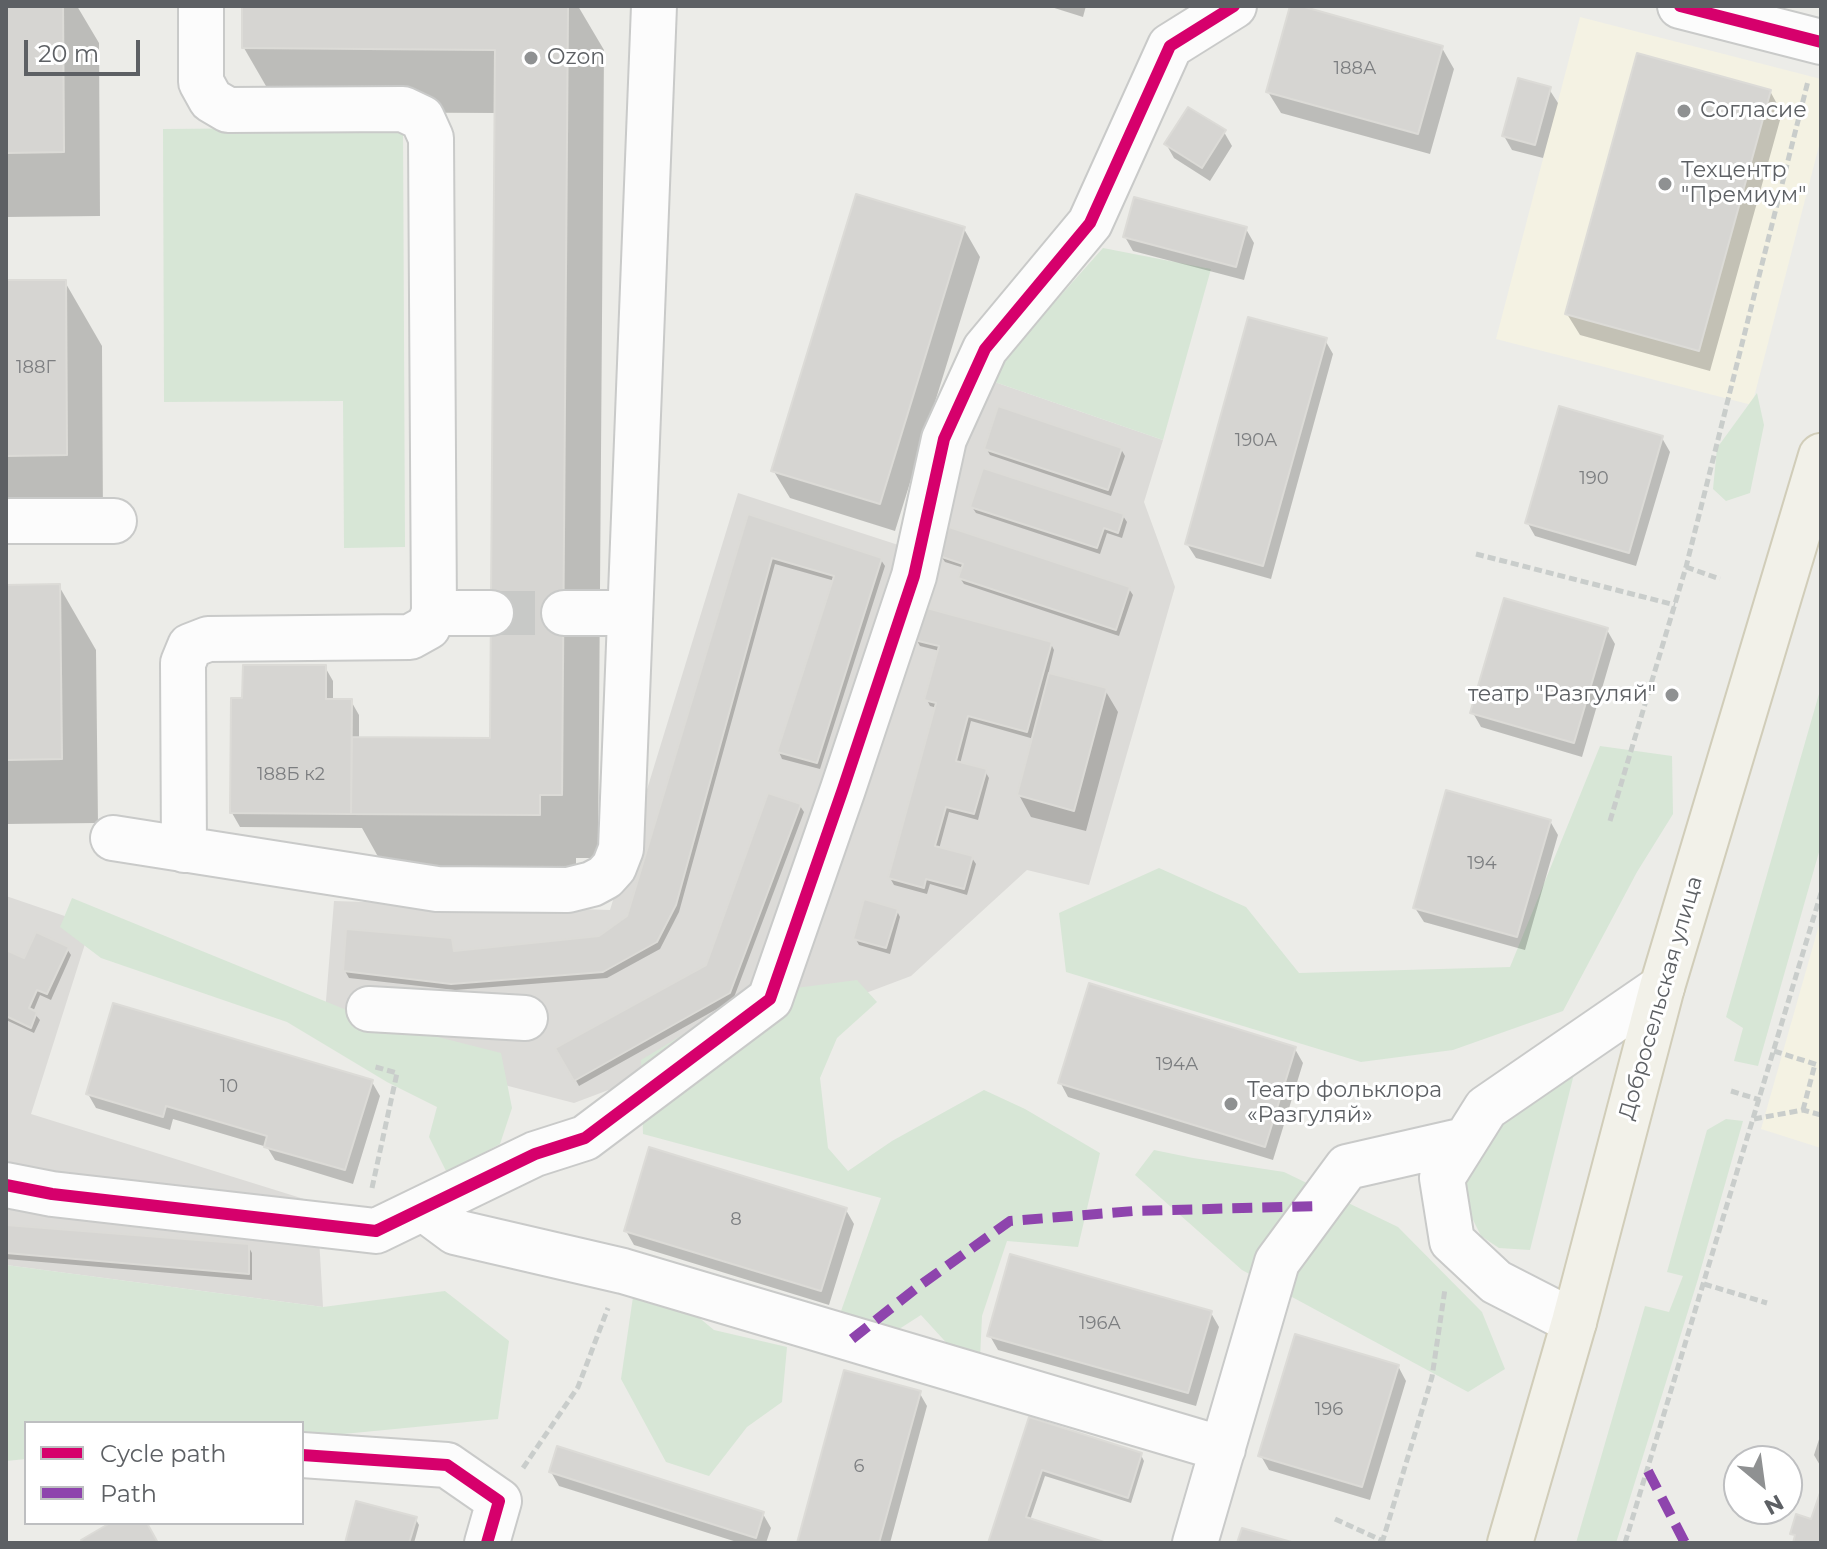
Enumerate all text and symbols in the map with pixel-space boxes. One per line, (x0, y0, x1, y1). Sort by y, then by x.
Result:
scale bar (28, 24, 144, 74)
text: 20 m (38, 39, 99, 68)
place label: Ozon (547, 45, 605, 71)
marker: Ozon (522, 49, 540, 67)
house number: 188А (1334, 58, 1376, 80)
place label: Согласие (1700, 98, 1807, 124)
marker: Согласие (1675, 102, 1693, 120)
place label: Техцентр "Премиум" (1681, 158, 1806, 210)
marker: Техцентр "Премиум" (1656, 175, 1674, 193)
house number: 188Г (16, 357, 56, 379)
house number: 190А (1235, 430, 1277, 452)
house number: 190 (1579, 468, 1609, 490)
place label: театр "Разгуляй" (1468, 682, 1656, 708)
marker: театр "Разгуляй" (1663, 686, 1681, 704)
house number: 188Б к2 (257, 764, 325, 786)
house number: 194 (1467, 853, 1497, 875)
street label: Добросельская улица (1614, 873, 1708, 1123)
house number: 194А (1156, 1054, 1198, 1076)
house number: 10 (220, 1076, 238, 1098)
place label: Театр фольклора «Разгуляй» (1247, 1078, 1442, 1130)
marker: Театр фольклора «Разгуляй» (1222, 1095, 1240, 1113)
house number: 8 (730, 1209, 742, 1231)
house number: 196А (1079, 1313, 1121, 1335)
house number: 196 (1315, 1399, 1343, 1421)
legend (24, 1421, 304, 1525)
text: Cycle path (100, 1439, 227, 1468)
north arrow (1723, 1445, 1803, 1525)
house number: 6 (854, 1456, 864, 1478)
text: Path (100, 1479, 157, 1508)
text: N (1760, 1489, 1788, 1521)

